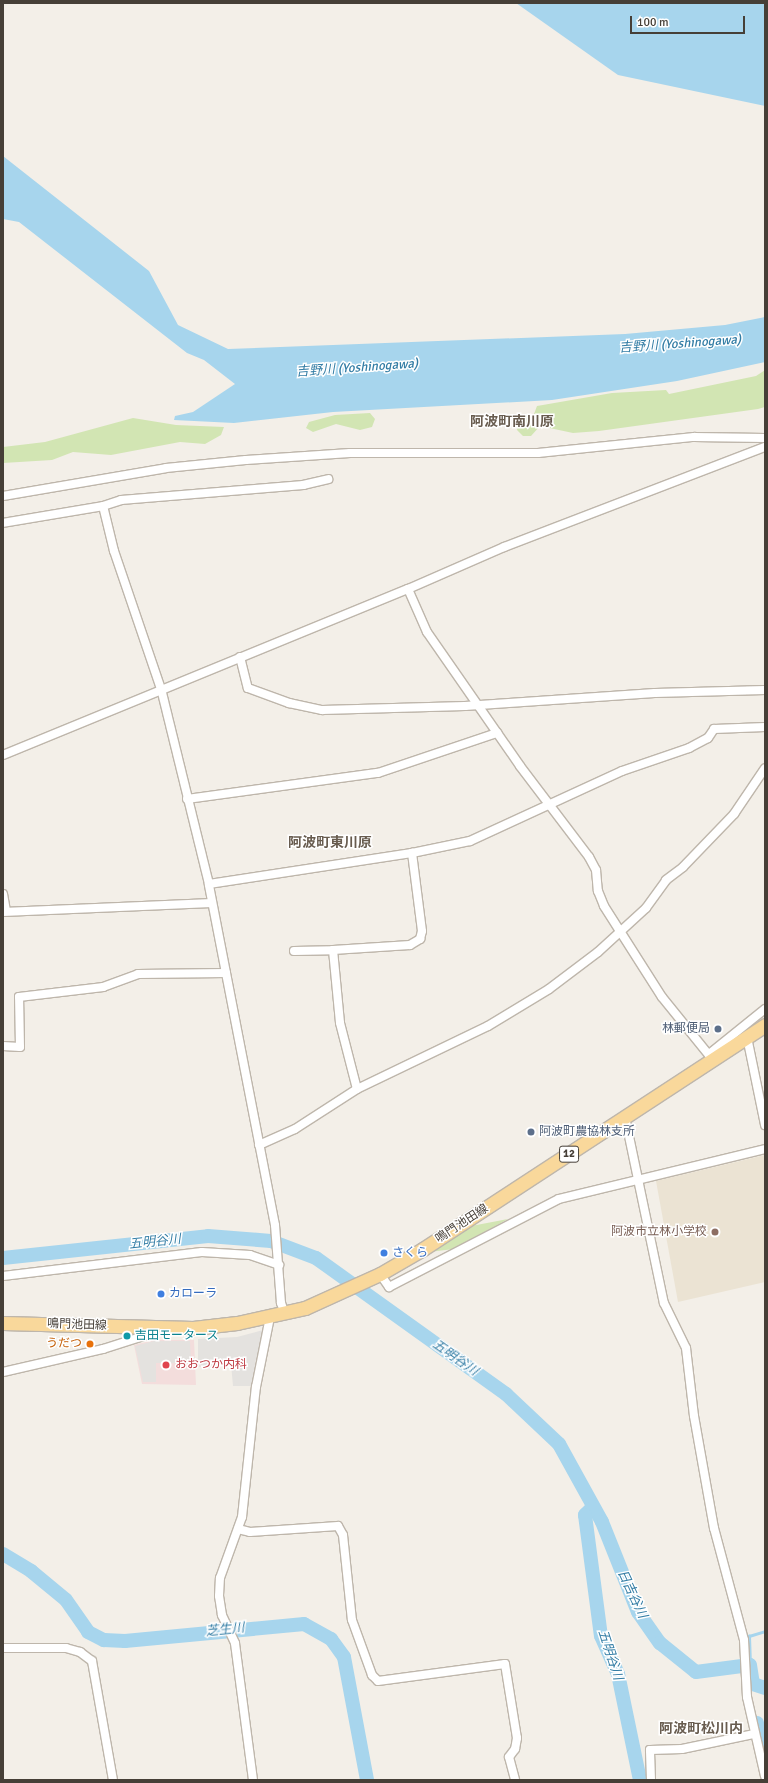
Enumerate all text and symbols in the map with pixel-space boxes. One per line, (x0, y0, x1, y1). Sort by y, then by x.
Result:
scale bar (632, 8, 747, 34)
text: 100 m (637, 15, 669, 30)
water label: 吉野川 (Yoshinogawa) (618, 332, 742, 356)
water label: 吉野川 (Yoshinogawa) (295, 356, 419, 380)
district label: 阿波町南川原 (470, 414, 554, 430)
district label: 阿波町東川原 (288, 835, 372, 851)
place label: 林郵便局 (662, 1022, 710, 1036)
marker: 林郵便局 (713, 1024, 723, 1034)
place label: 阿波町農協林支所 (539, 1125, 635, 1139)
marker: 阿波町農協林支所 (526, 1127, 536, 1137)
road number: 12 (559, 1145, 579, 1163)
street label: 鳴門池田線 (433, 1202, 491, 1246)
place label: 阿波市立林小学校 (611, 1225, 707, 1239)
marker: 阿波市立林小学校 (710, 1227, 720, 1237)
water label: 五明谷川 (128, 1232, 182, 1252)
place label: さくら (392, 1246, 428, 1260)
marker: さくら (379, 1248, 389, 1258)
place label: カローラ (169, 1287, 217, 1301)
marker: カローラ (156, 1289, 166, 1299)
street label: 鳴門池田線 (47, 1317, 107, 1333)
place label: 吉田モータース (135, 1329, 219, 1343)
marker: 吉田モータース (122, 1331, 132, 1341)
place label: うだつ (46, 1337, 82, 1351)
water label: 五明谷川 (429, 1337, 481, 1379)
marker: うだつ (85, 1339, 95, 1349)
place label: おおつか内科 (175, 1358, 247, 1372)
marker: おおつか内科 (160, 1359, 172, 1371)
water label: 日吉谷川 (614, 1567, 650, 1621)
water label: 芝生川 (205, 1620, 245, 1640)
water label: 五明谷川 (595, 1628, 625, 1682)
district label: 阿波町松川内 (659, 1721, 743, 1737)

